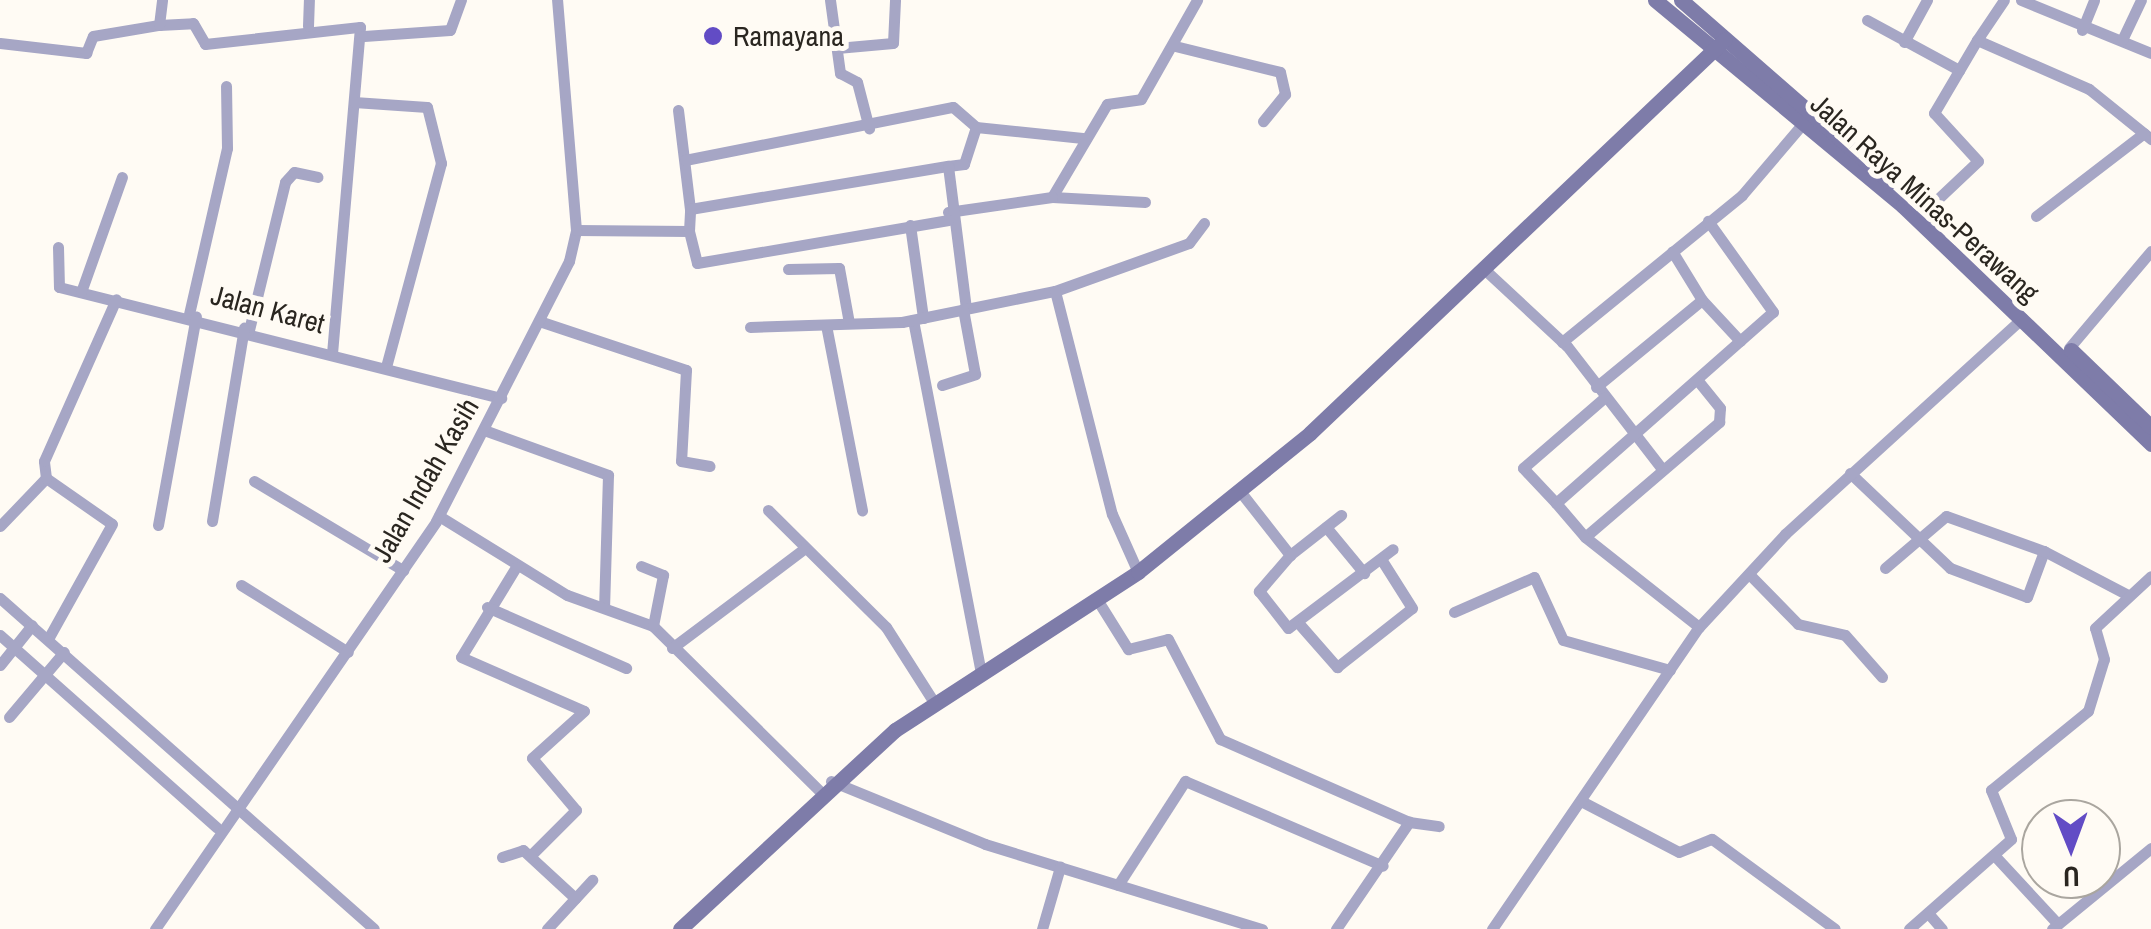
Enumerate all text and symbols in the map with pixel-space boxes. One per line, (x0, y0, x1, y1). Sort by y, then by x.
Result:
place label: Ramayana (733, 19, 844, 53)
marker: Ramayana (702, 25, 724, 47)
street label: Jalan Raya Minas-Perawang (1804, 87, 2046, 309)
street label: Jalan Karet (208, 278, 328, 340)
street label: Jalan Indah Kasih (364, 392, 486, 568)
north arrow (2021, 799, 2121, 899)
text: U (2063, 858, 2080, 896)

